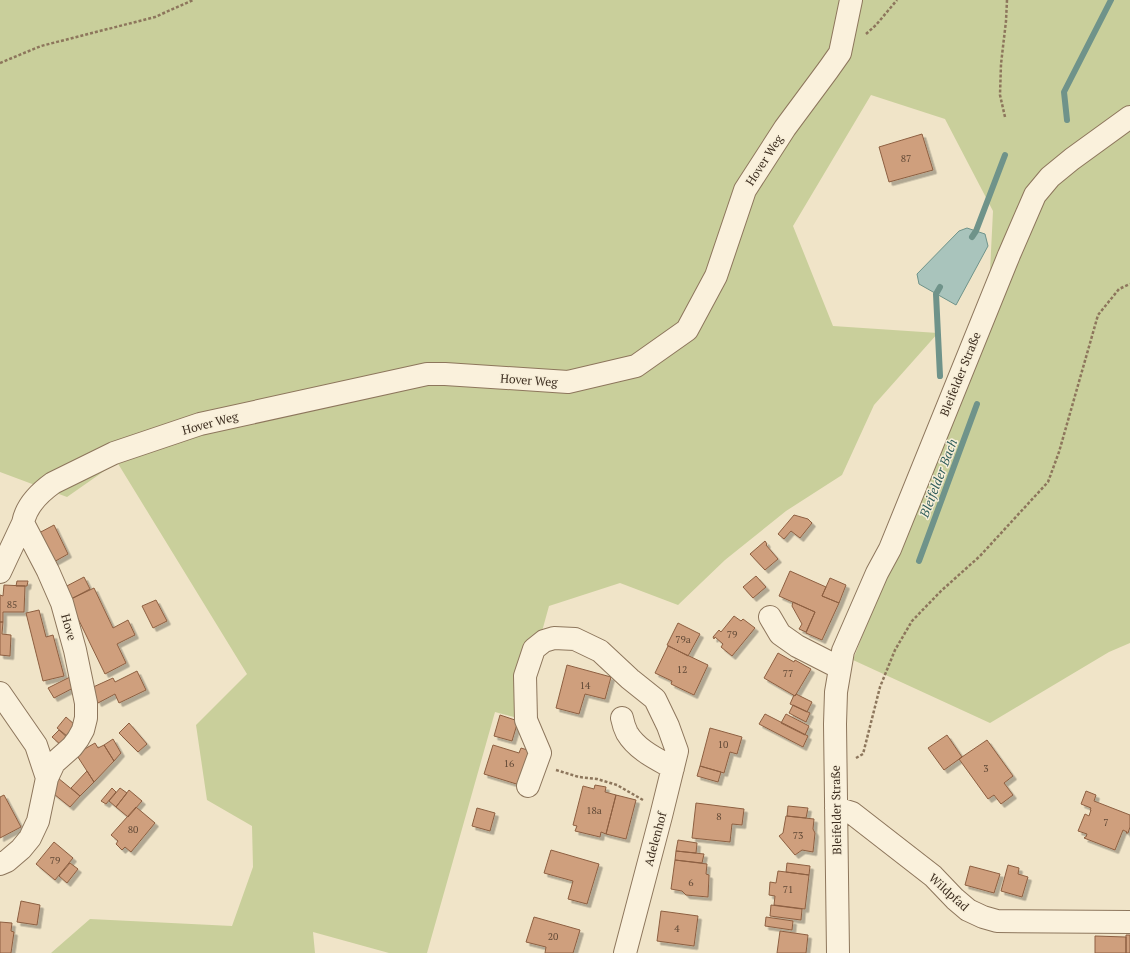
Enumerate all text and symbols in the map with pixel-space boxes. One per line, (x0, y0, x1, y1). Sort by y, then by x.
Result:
street label: Hover Weg (742, 131, 786, 188)
house number: 87 (901, 152, 911, 165)
street label: Bleifelder Straße (936, 330, 984, 418)
street label: Hover Weg (500, 371, 559, 390)
street label: Hover Weg (180, 408, 240, 438)
water label: Bleifelder Bach (914, 436, 961, 521)
house number: 85 (7, 598, 17, 611)
street label: Hove (58, 612, 80, 642)
house number: 79 (727, 628, 737, 641)
house number: 79a (675, 633, 691, 646)
house number: 12 (677, 663, 687, 676)
house number: 77 (783, 667, 793, 680)
house number: 14 (580, 679, 591, 692)
house number: 10 (718, 738, 728, 751)
house number: 16 (504, 757, 515, 770)
house number: 3 (983, 762, 989, 775)
street label: Bleifelder Straße (828, 765, 844, 855)
house number: 18a (586, 804, 602, 817)
street label: Adelenhof (641, 809, 670, 868)
house number: 8 (716, 810, 722, 823)
house number: 7 (1103, 816, 1109, 829)
house number: 80 (128, 823, 138, 836)
house number: 73 (793, 829, 803, 842)
house number: 79 (50, 854, 60, 867)
street label: Wildpfad (926, 870, 972, 914)
house number: 6 (688, 876, 694, 889)
house number: 71 (783, 883, 793, 896)
house number: 4 (674, 922, 680, 935)
house number: 20 (548, 930, 558, 943)

